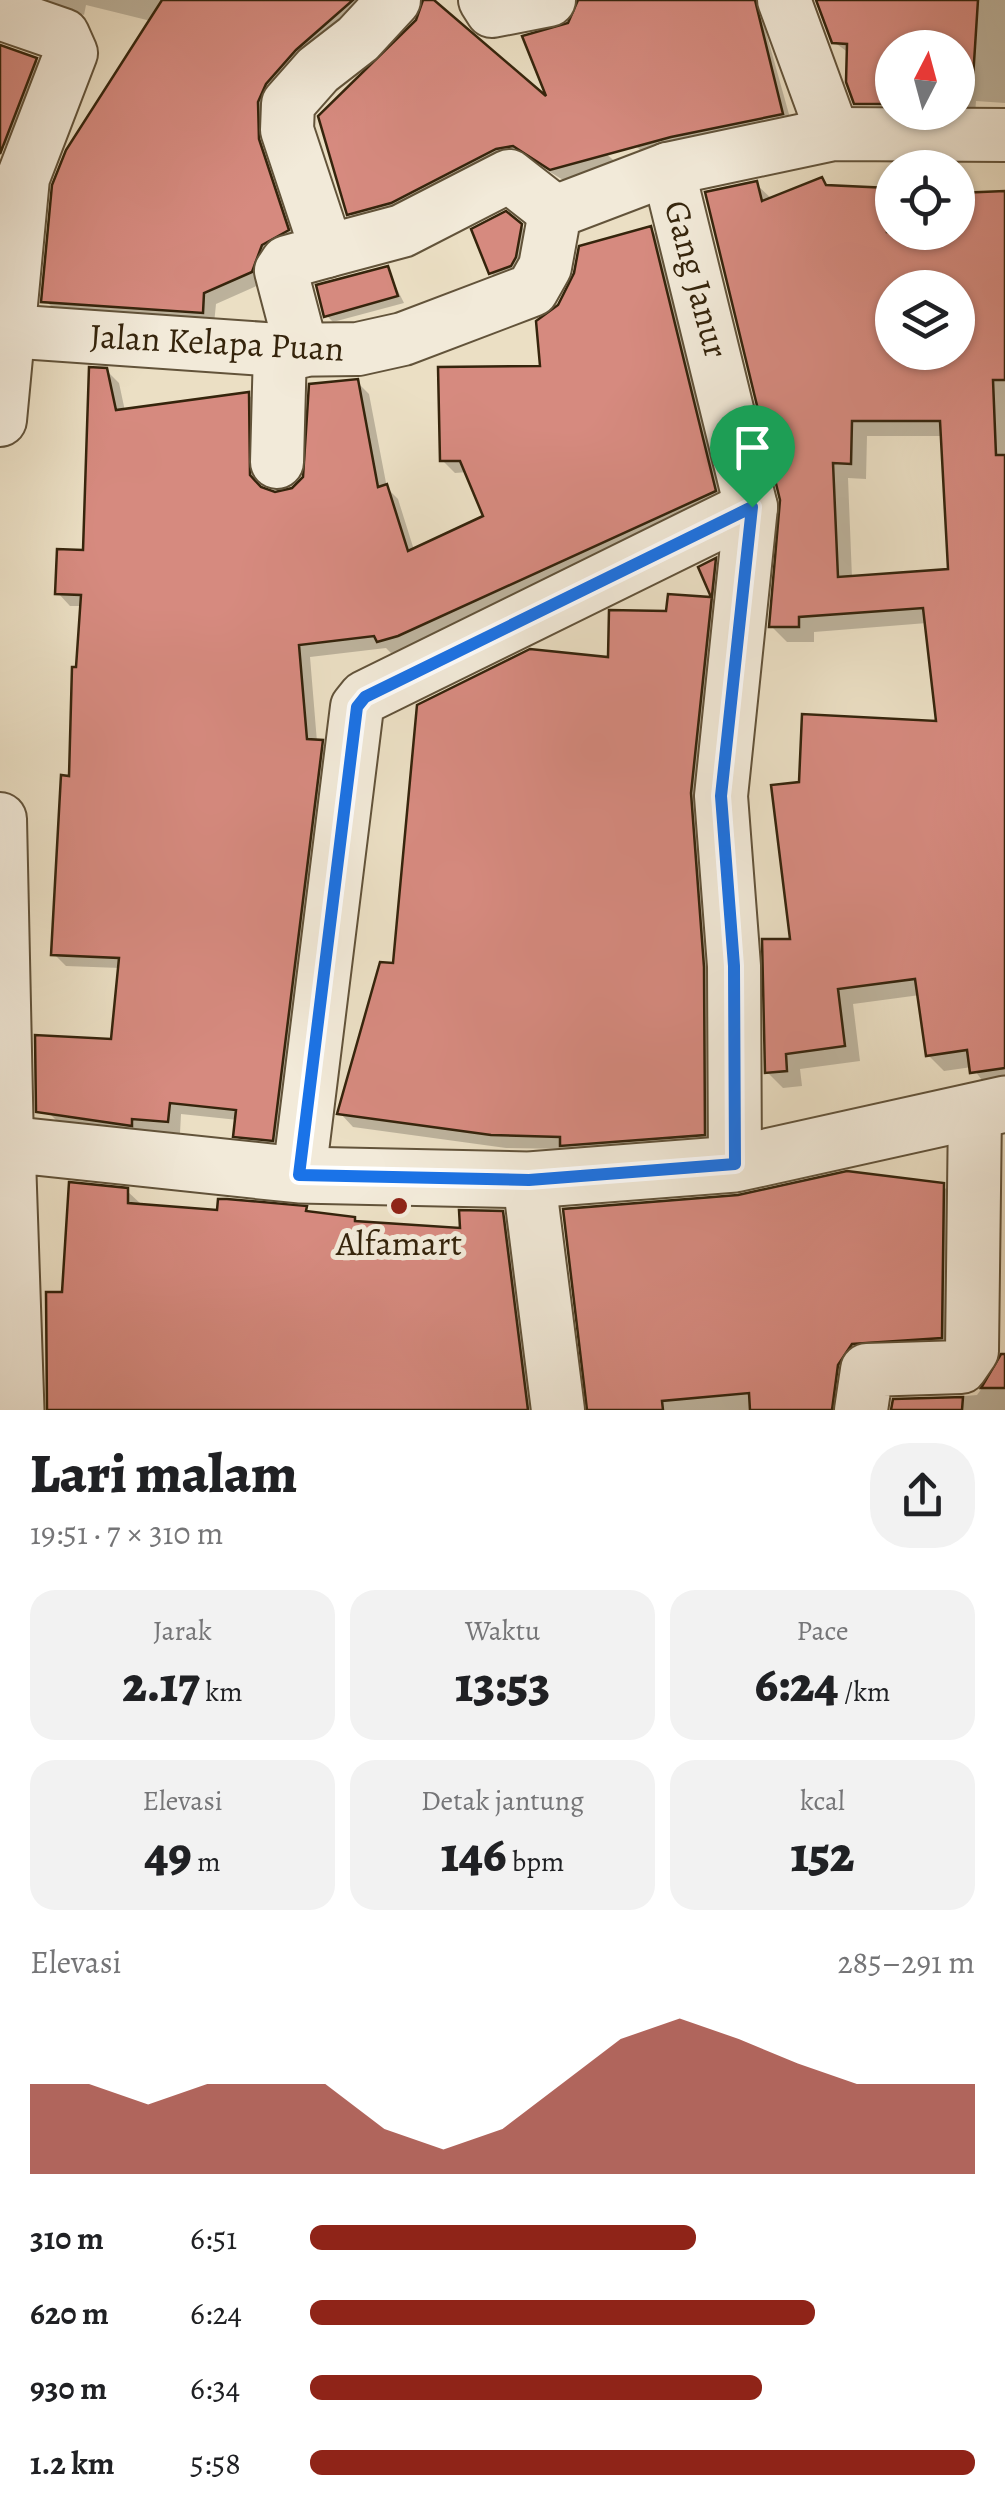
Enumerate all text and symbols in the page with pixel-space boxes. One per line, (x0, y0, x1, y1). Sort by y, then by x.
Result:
north arrow (875, 30, 975, 130)
map controls (875, 30, 975, 370)
button: locate (875, 150, 975, 250)
street label: Gang Janur (653, 195, 741, 363)
button: layers (875, 270, 975, 370)
street label: Jalan Kelapa Puan (89, 311, 345, 373)
pin (710, 405, 795, 508)
icon: arrive (725, 420, 780, 475)
marker: Alfamart (388, 1195, 410, 1217)
place label: Alfamart (335, 1219, 462, 1267)
text: Lari malam (30, 1436, 297, 1511)
button: share (870, 1443, 975, 1548)
text: 19:51 · 7 × 310 m (30, 1511, 223, 1555)
text: Jarak (153, 1612, 212, 1650)
text: Waktu (465, 1612, 540, 1650)
text: Pace (797, 1612, 848, 1650)
text: 2.17 (123, 1650, 200, 1718)
text: 13:53 (455, 1650, 550, 1718)
text: 6:24 (755, 1650, 838, 1718)
text: km (200, 1673, 242, 1711)
text: /km (838, 1673, 890, 1711)
text: Elevasi (142, 1782, 223, 1820)
text: Detak jantung (421, 1782, 584, 1820)
text: kcal (800, 1782, 845, 1820)
text: 49 (144, 1820, 192, 1888)
text: 146 (441, 1820, 506, 1888)
text: 152 (791, 1820, 854, 1888)
text: m (192, 1843, 221, 1881)
text: bpm (506, 1843, 564, 1881)
text: Elevasi (30, 1940, 122, 1984)
text: 285–291 m (837, 1940, 975, 1984)
text: 310 m (30, 2216, 104, 2260)
text: 6:51 (190, 2216, 237, 2260)
text: 620 m (30, 2291, 109, 2335)
text: 6:24 (190, 2291, 242, 2335)
text: 930 m (30, 2366, 107, 2410)
text: 6:34 (190, 2366, 240, 2410)
text: 1.2 km (30, 2441, 115, 2485)
text: 5:58 (190, 2441, 241, 2485)

